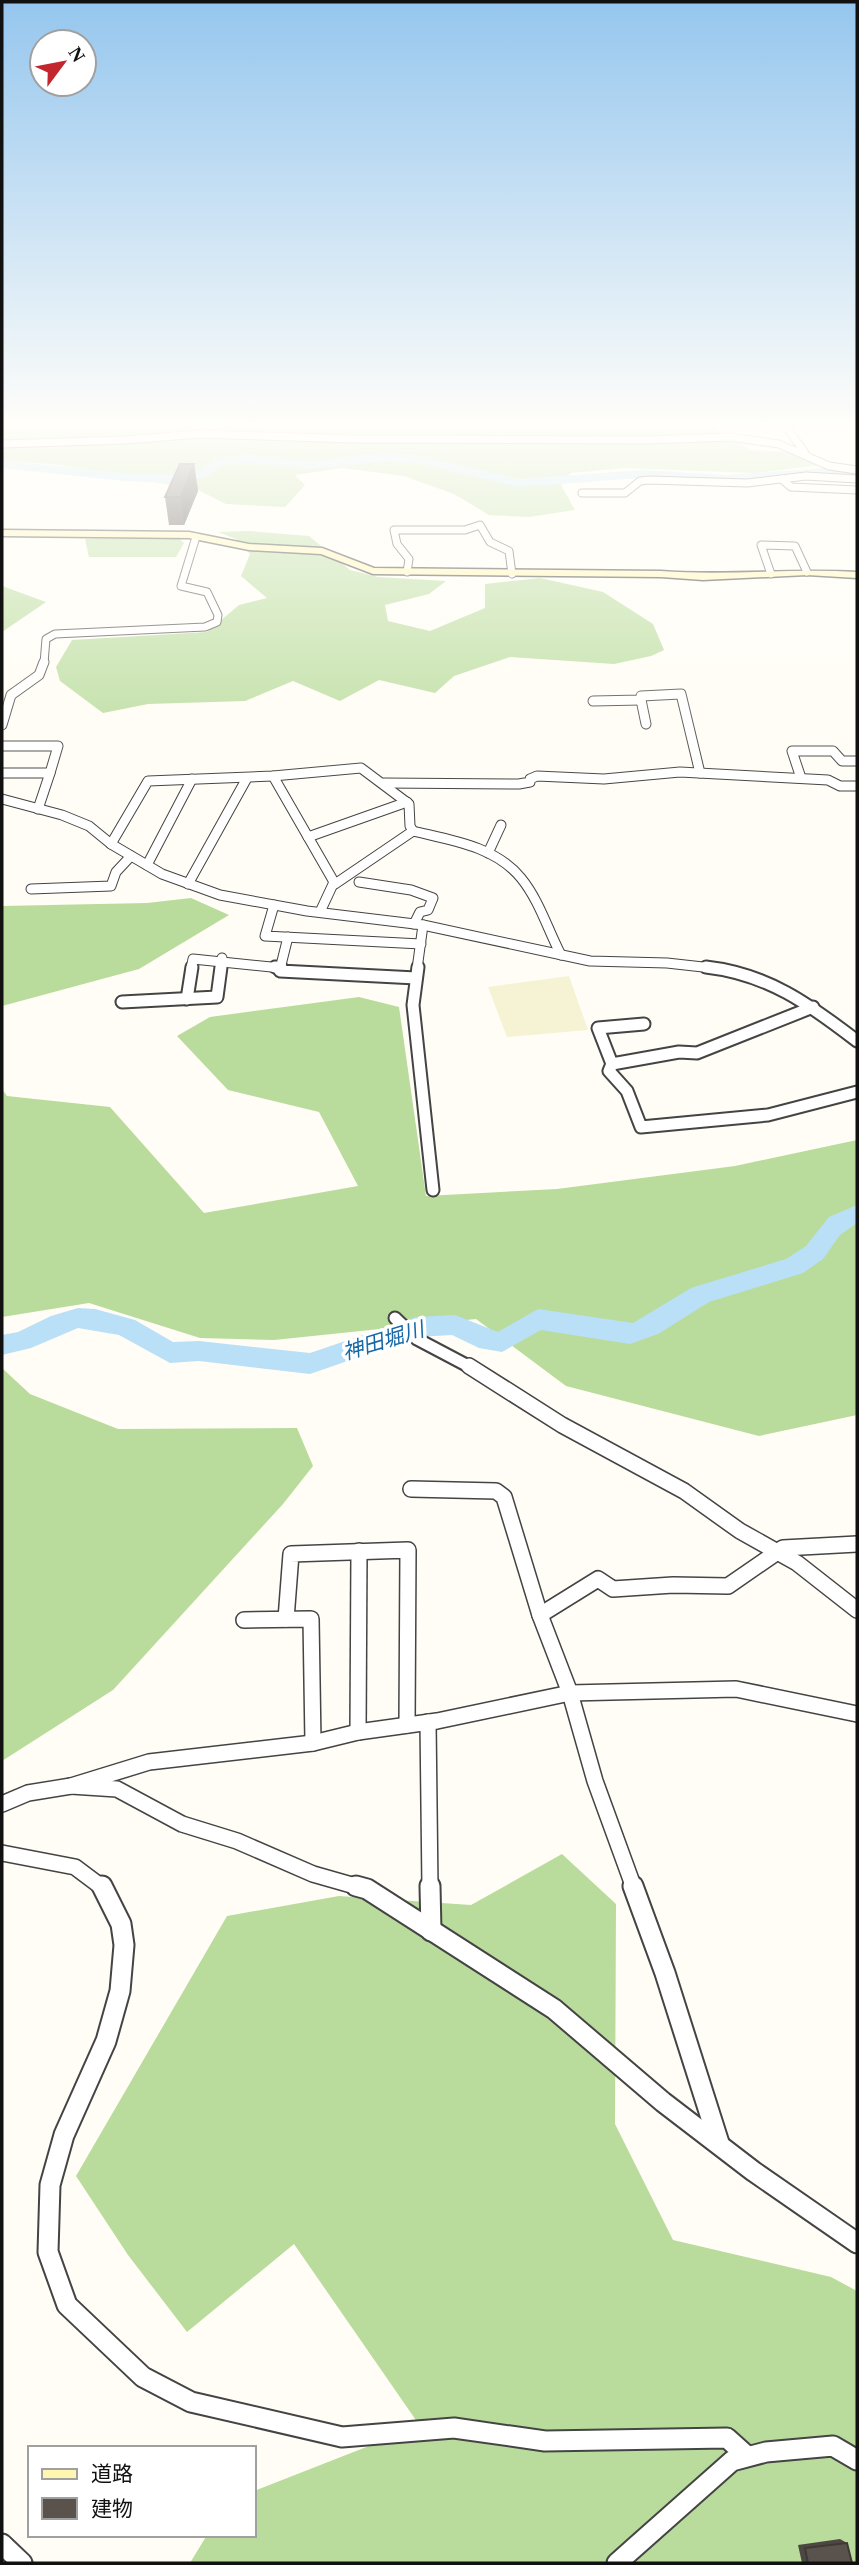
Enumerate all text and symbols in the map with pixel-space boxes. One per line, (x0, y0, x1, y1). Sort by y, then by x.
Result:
north arrow (28, 28, 98, 98)
text: N (64, 43, 90, 66)
water label: 神田堀川 (339, 1317, 429, 1365)
legend (28, 2446, 256, 2537)
text: 道路 (91, 2462, 133, 2486)
text: 建物 (91, 2497, 133, 2521)

